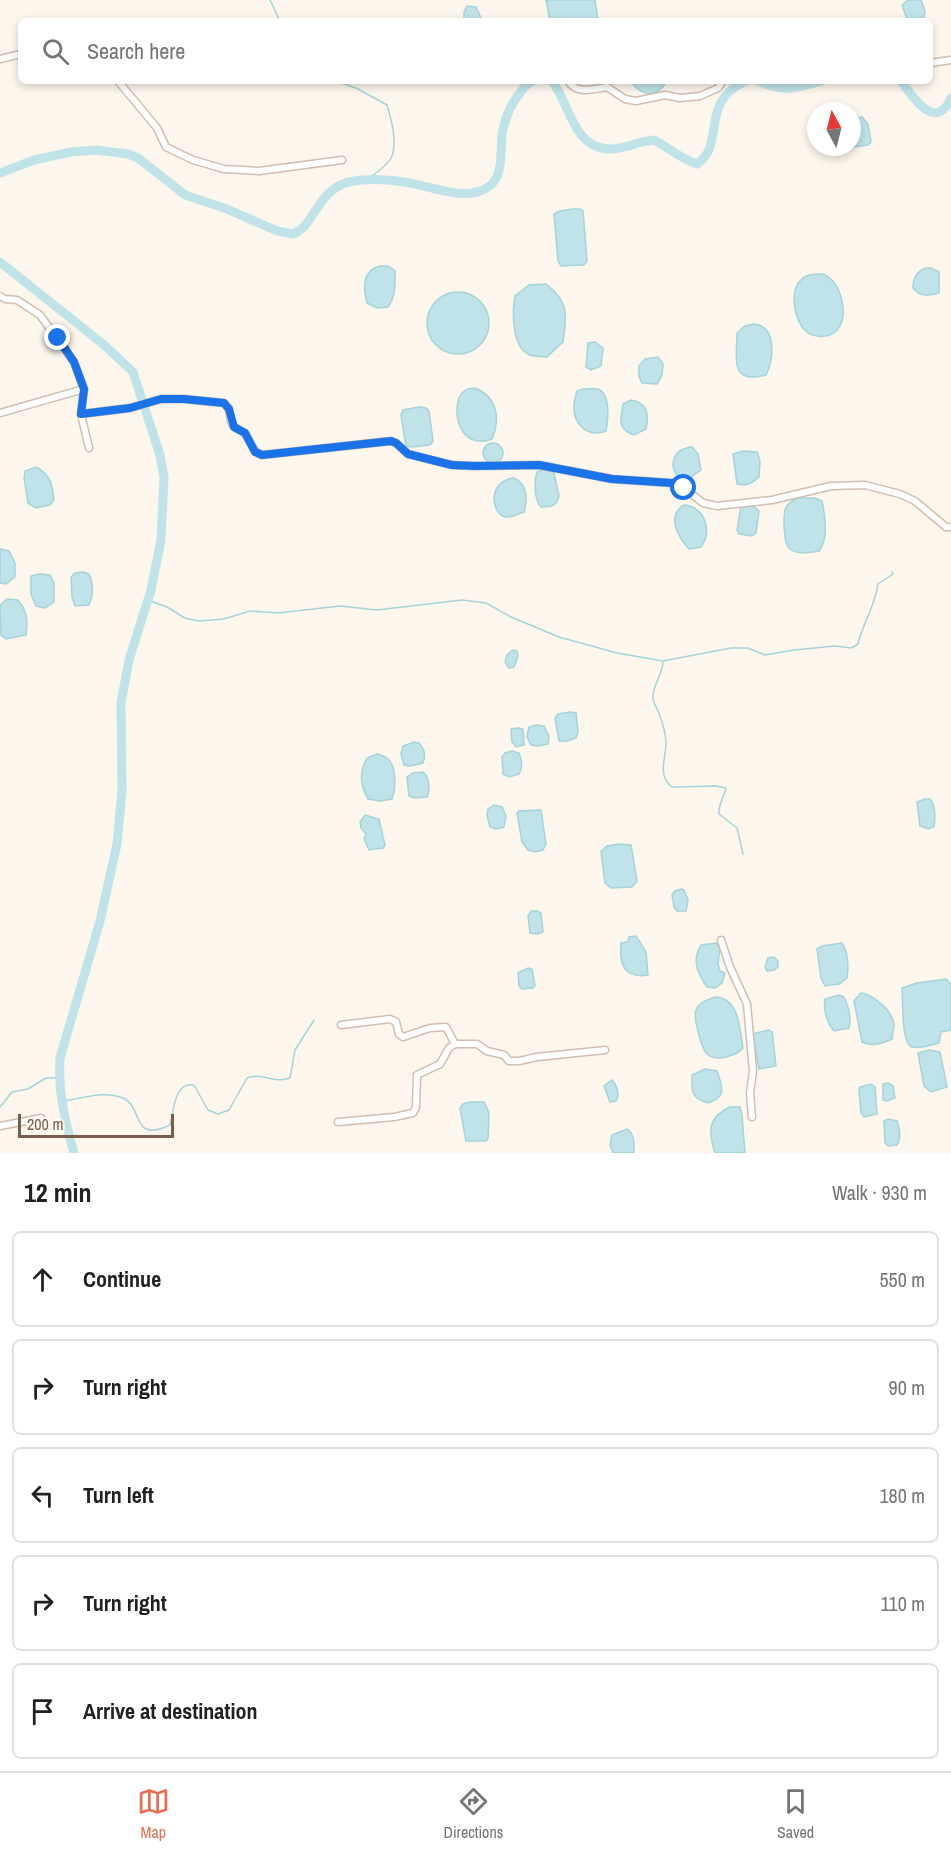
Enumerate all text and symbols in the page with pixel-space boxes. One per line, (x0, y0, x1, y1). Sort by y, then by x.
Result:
search box (18, 18, 933, 84)
icon: search (39, 35, 72, 68)
text: Search here (87, 36, 185, 66)
north arrow (807, 102, 861, 156)
route end (44, 324, 70, 350)
route start (670, 474, 696, 500)
scale bar (18, 1111, 174, 1138)
text: 200 m (27, 1113, 63, 1135)
text: 12 min (24, 1175, 92, 1210)
text: Walk · 930 m (832, 1179, 927, 1206)
icon: ahead (26, 1263, 59, 1296)
text: Continue (83, 1264, 161, 1294)
text: 550 m (879, 1266, 925, 1293)
icon: right (26, 1371, 59, 1404)
text: Turn right (83, 1372, 167, 1402)
text: 90 m (889, 1374, 925, 1401)
icon: left (26, 1479, 59, 1512)
text: Turn left (83, 1480, 154, 1510)
text: 180 m (879, 1482, 925, 1509)
icon: right (26, 1587, 59, 1620)
text: Turn right (83, 1588, 167, 1618)
text: 110 m (881, 1590, 925, 1617)
icon: arrive (26, 1695, 59, 1728)
text: Arrive at destination (83, 1696, 257, 1726)
tab: Map (137, 1785, 170, 1843)
tab: Directions (443, 1785, 503, 1843)
tab: Saved (777, 1785, 814, 1843)

